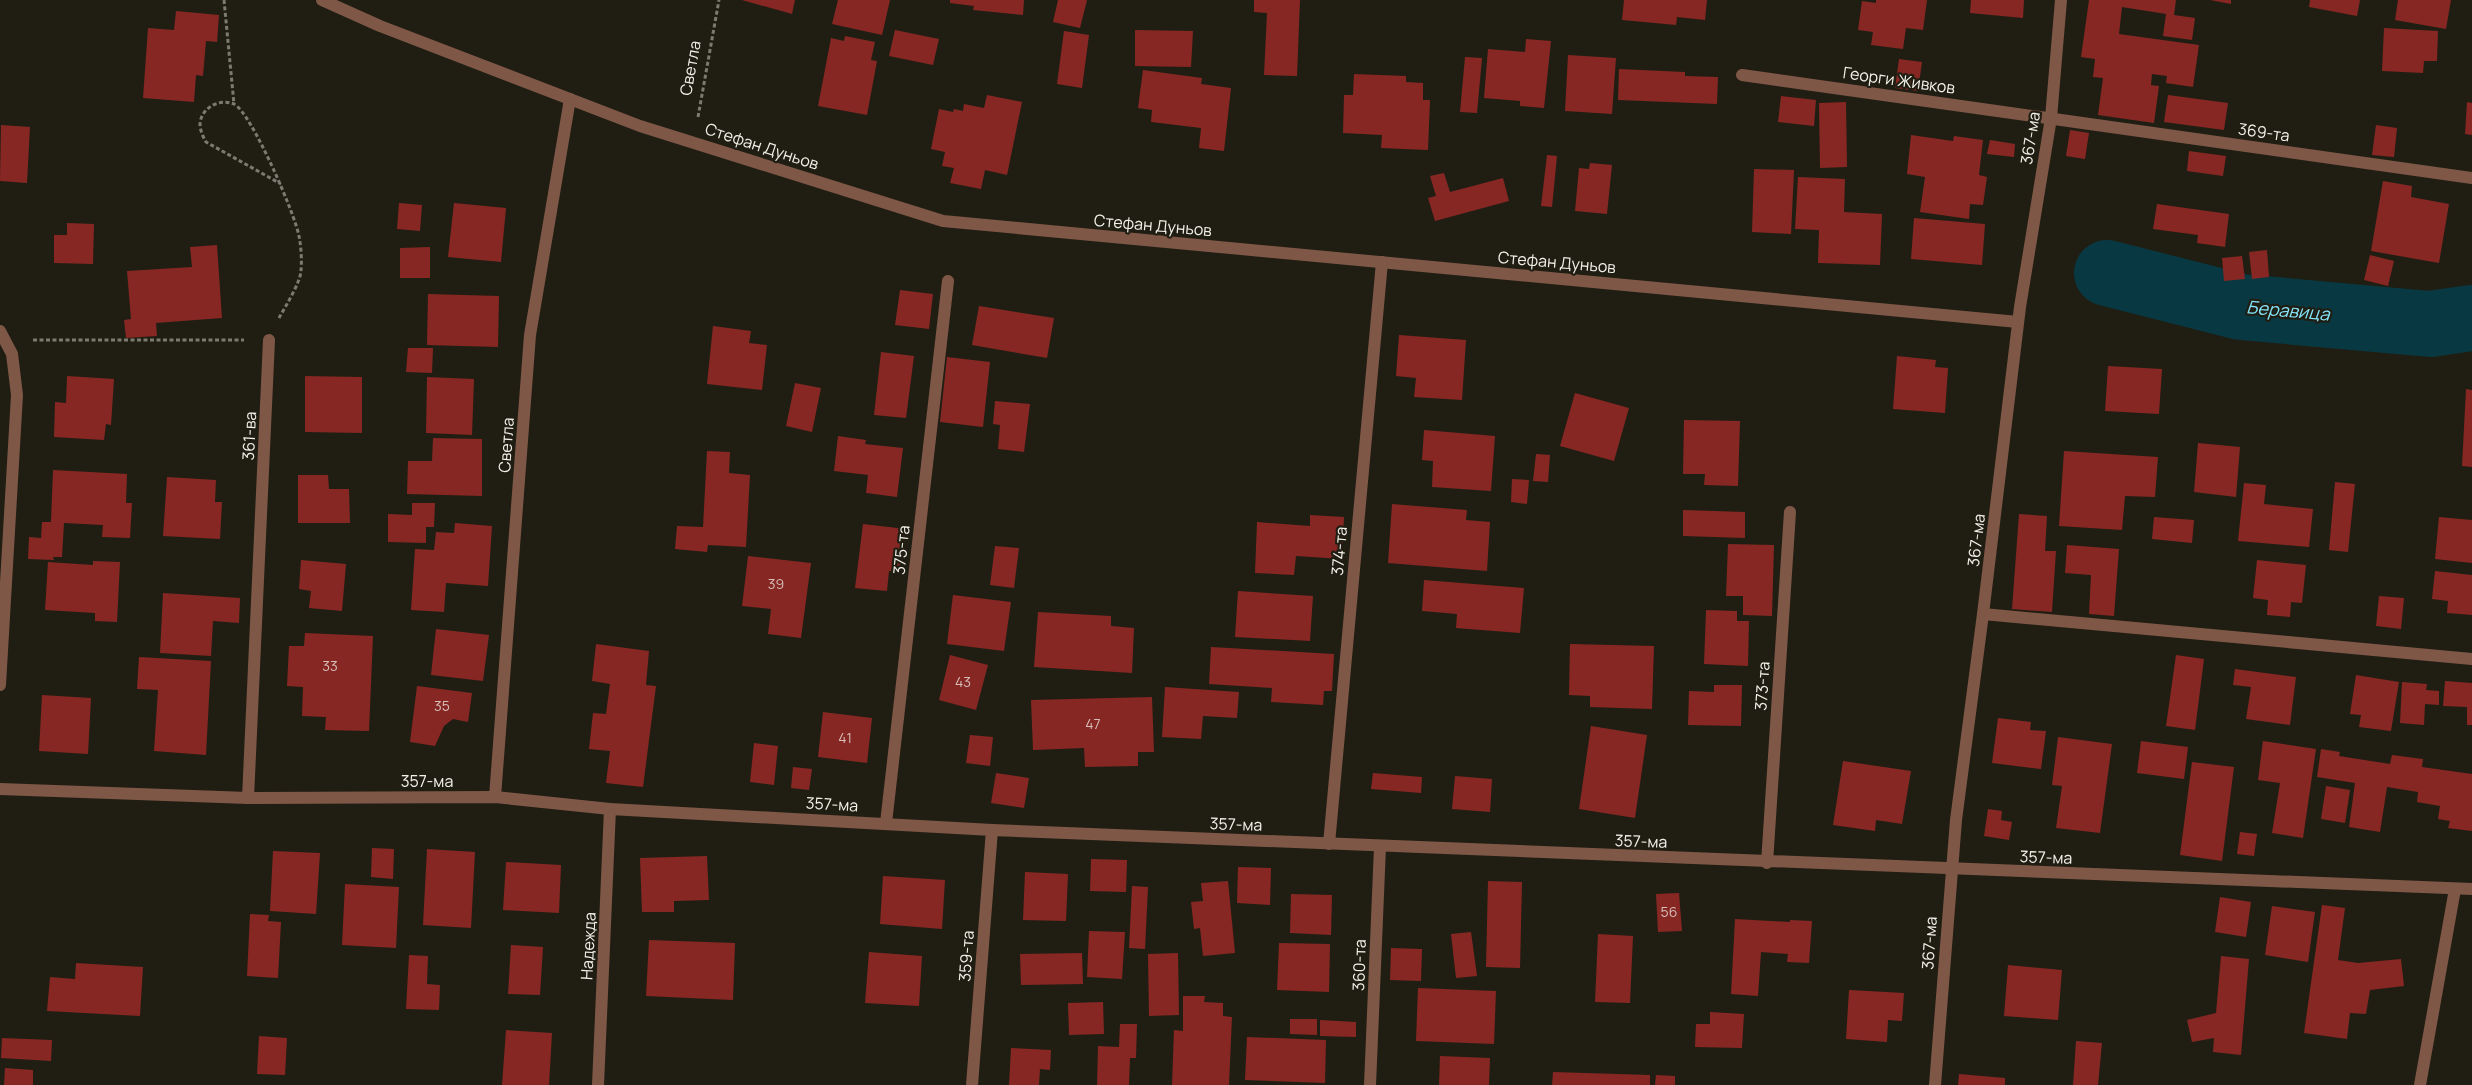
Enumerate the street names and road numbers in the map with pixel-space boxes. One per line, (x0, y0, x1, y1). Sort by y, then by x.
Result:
street label: Светла (674, 39, 706, 97)
street label: Георги Живков (1841, 61, 1957, 99)
street label: 367-ма (2015, 110, 2045, 166)
street label: Стефан Дуньов (702, 117, 822, 175)
street label: 369-та (2237, 117, 2291, 147)
street label: Стефан Дуньов (1093, 209, 1213, 241)
street label: Стефан Дуньов (1497, 246, 1617, 278)
street label: 361-ва (237, 411, 261, 461)
street label: Светла (493, 417, 519, 473)
street label: 367-ма (1962, 512, 1990, 568)
street label: 375-та (887, 524, 915, 576)
street label: 374-та (1326, 526, 1352, 576)
street label: 373-та (1749, 661, 1775, 711)
street label: 357-ма (401, 770, 453, 792)
street label: 357-ма (805, 792, 859, 816)
street label: 357-ма (1209, 812, 1263, 836)
street label: 357-ма (1614, 829, 1668, 853)
street label: 357-ма (2019, 845, 2073, 869)
street label: Надежда (575, 912, 601, 980)
street label: 367-ма (1916, 916, 1942, 970)
street label: 359-та (953, 930, 979, 982)
street label: 360-та (1347, 939, 1371, 991)

